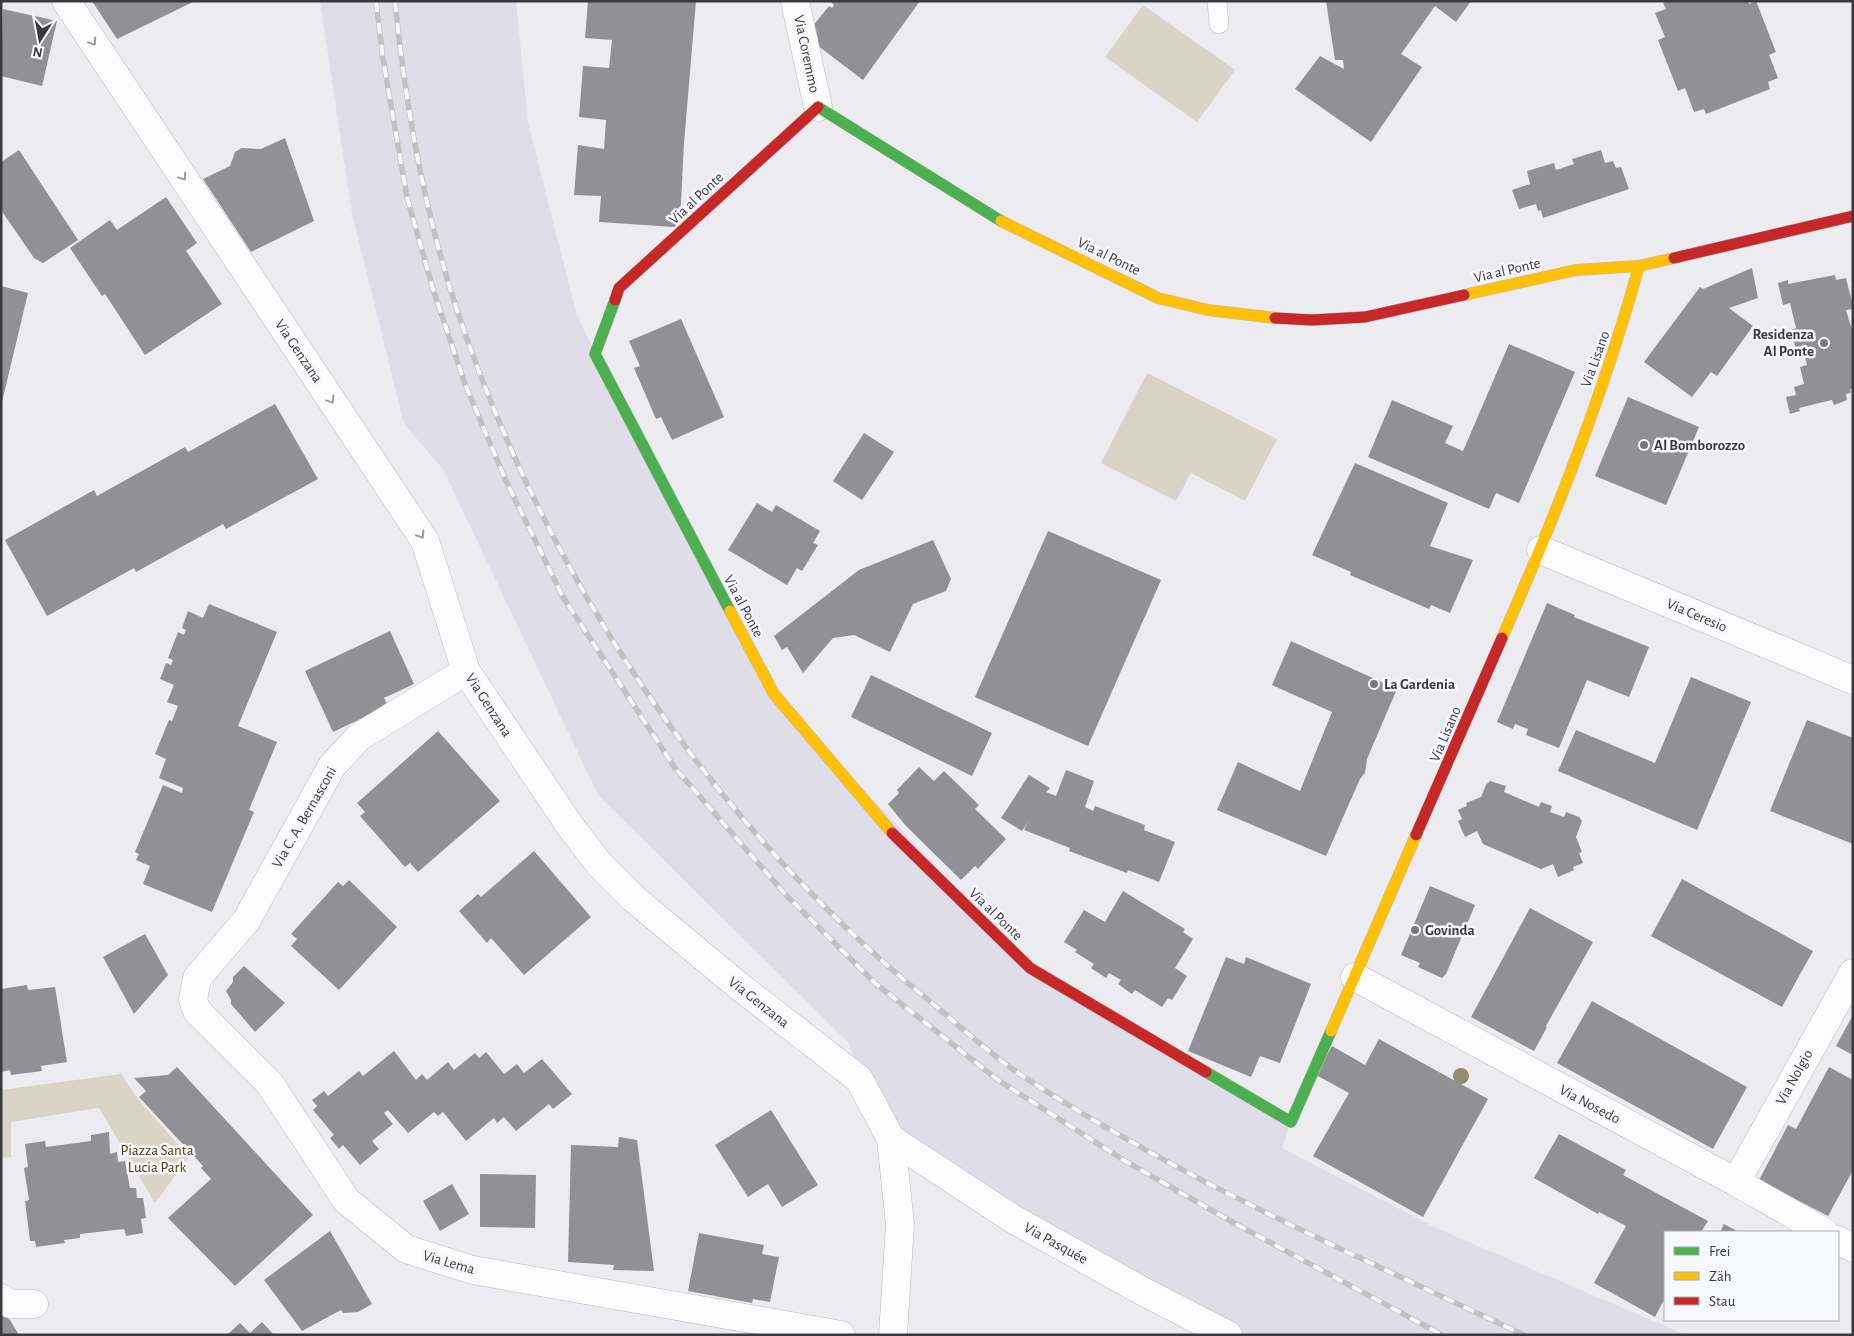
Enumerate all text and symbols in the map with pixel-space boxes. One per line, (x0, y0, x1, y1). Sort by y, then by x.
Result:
street label: Via Coremmo (791, 14, 822, 94)
north arrow (15, 15, 65, 65)
one-way arrow (87, 36, 96, 46)
text: N (32, 44, 44, 60)
street label: Via al Ponte (666, 170, 726, 227)
one-way arrow (177, 171, 186, 181)
street label: Via al Ponte (1075, 235, 1143, 278)
street label: Via al Ponte (1472, 255, 1542, 285)
street label: Via Genzana (272, 317, 325, 386)
place label: Residenza Al Ponte (1752, 327, 1814, 359)
street label: Via Lisano (1578, 329, 1613, 389)
marker: Residenza Al Ponte (1818, 337, 1830, 349)
one-way arrow (325, 394, 334, 403)
place label: Al Bomborozzo (1654, 438, 1745, 453)
marker: Al Bomborozzo (1638, 439, 1650, 451)
one-way arrow (415, 529, 424, 539)
street label: Via al Ponte (721, 573, 766, 640)
street label: Via Ceresio (1664, 596, 1729, 635)
street label: Via Genzana (463, 671, 515, 740)
place label: La Gardenia (1384, 677, 1455, 692)
marker: La Gardenia (1368, 678, 1380, 690)
street label: Via Lisano (1427, 704, 1464, 764)
street label: Via C. A. Bernasconi (269, 764, 339, 870)
street label: Via al Ponte (966, 885, 1025, 944)
place label: Govinda (1425, 923, 1475, 938)
marker: Govinda (1409, 924, 1421, 936)
street label: Via Genzana (726, 974, 792, 1031)
street label: Via Nolgio (1773, 1047, 1816, 1107)
street label: Via Nosedo (1557, 1082, 1623, 1127)
park label: Piazza Santa Lucia Park (120, 1143, 194, 1175)
street label: Via Pasquée (1021, 1220, 1090, 1267)
legend (1664, 1231, 1839, 1321)
text: Frei (1709, 1244, 1730, 1259)
street label: Via Lema (421, 1248, 477, 1277)
text: Zäh (1709, 1269, 1732, 1284)
text: Stau (1709, 1294, 1736, 1309)

